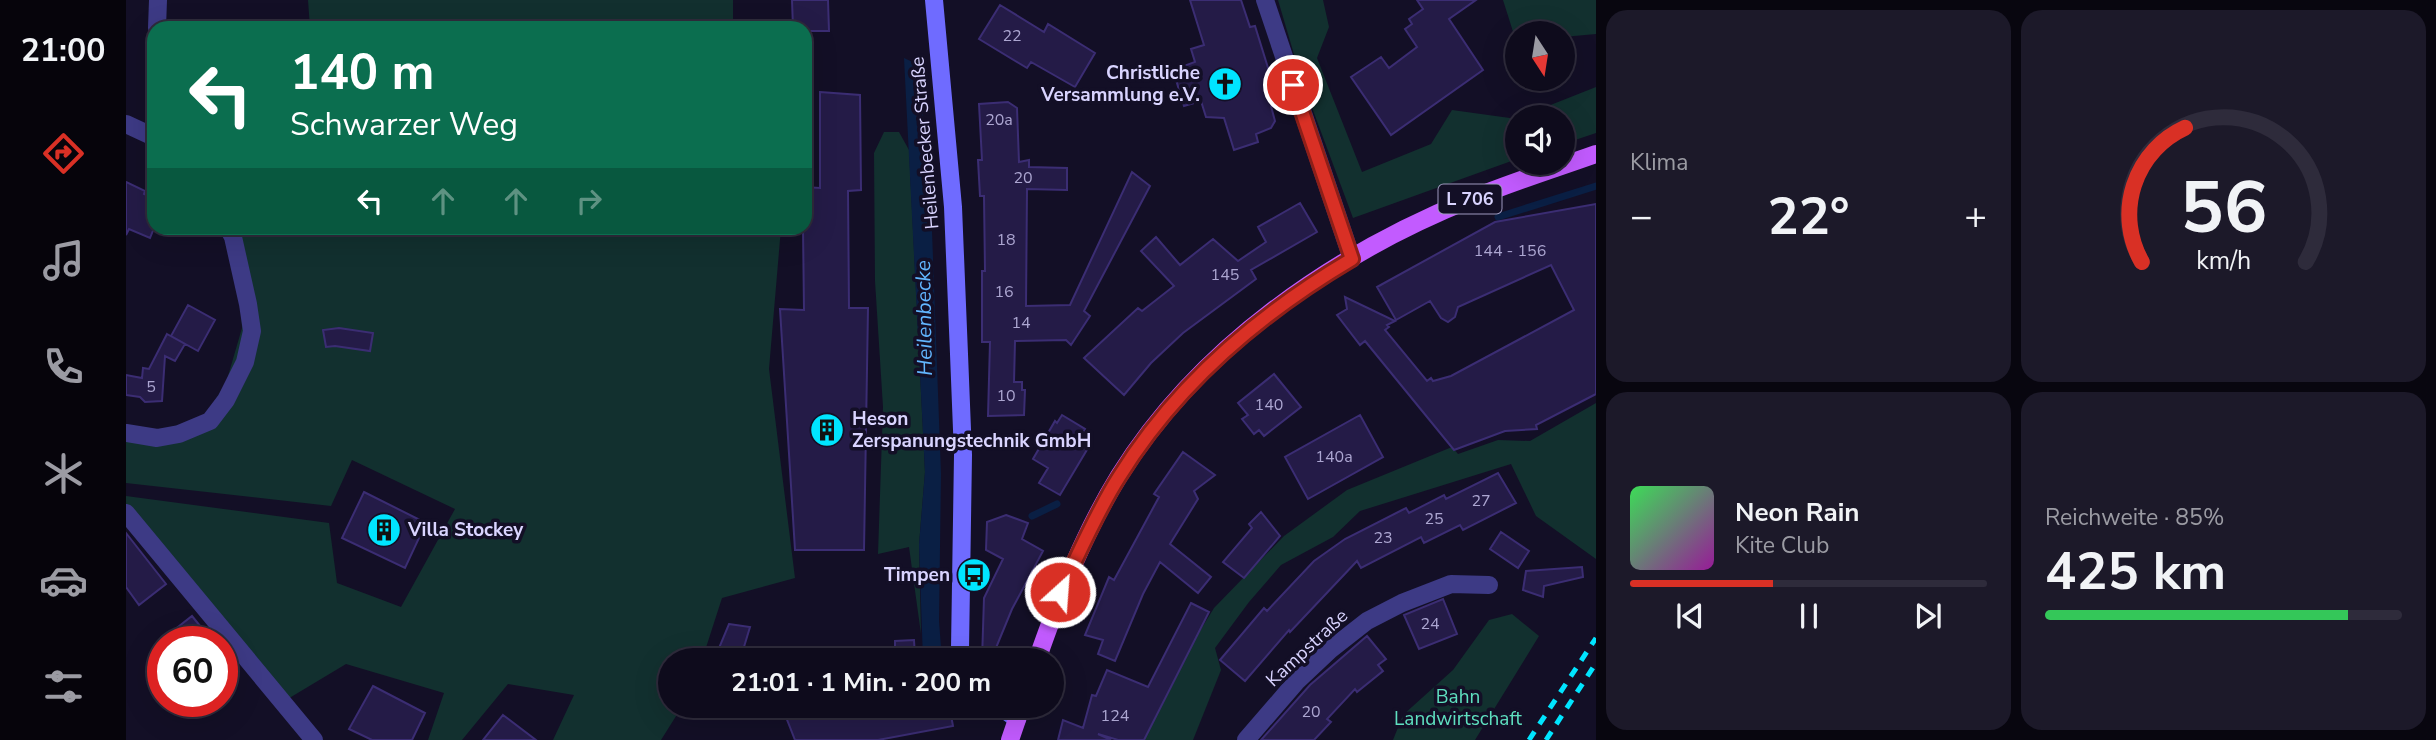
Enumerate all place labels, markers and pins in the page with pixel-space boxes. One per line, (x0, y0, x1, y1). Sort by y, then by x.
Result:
pin (1263, 55, 1323, 115)
place label: Christliche Versammlung e.V. (1040, 60, 1200, 108)
church icon: Christliche Versammlung e.V. (1206, 65, 1244, 103)
place label: Heson Zerspanungstechnik GmbH (852, 406, 1091, 454)
building icon: Heson Zerspanungstechnik GmbH (808, 411, 846, 449)
building icon: Villa Stockey (365, 511, 403, 549)
place label: Villa Stockey (407, 517, 524, 543)
bus stop icon: Timpen (955, 556, 993, 594)
place label: Timpen (884, 562, 950, 588)

